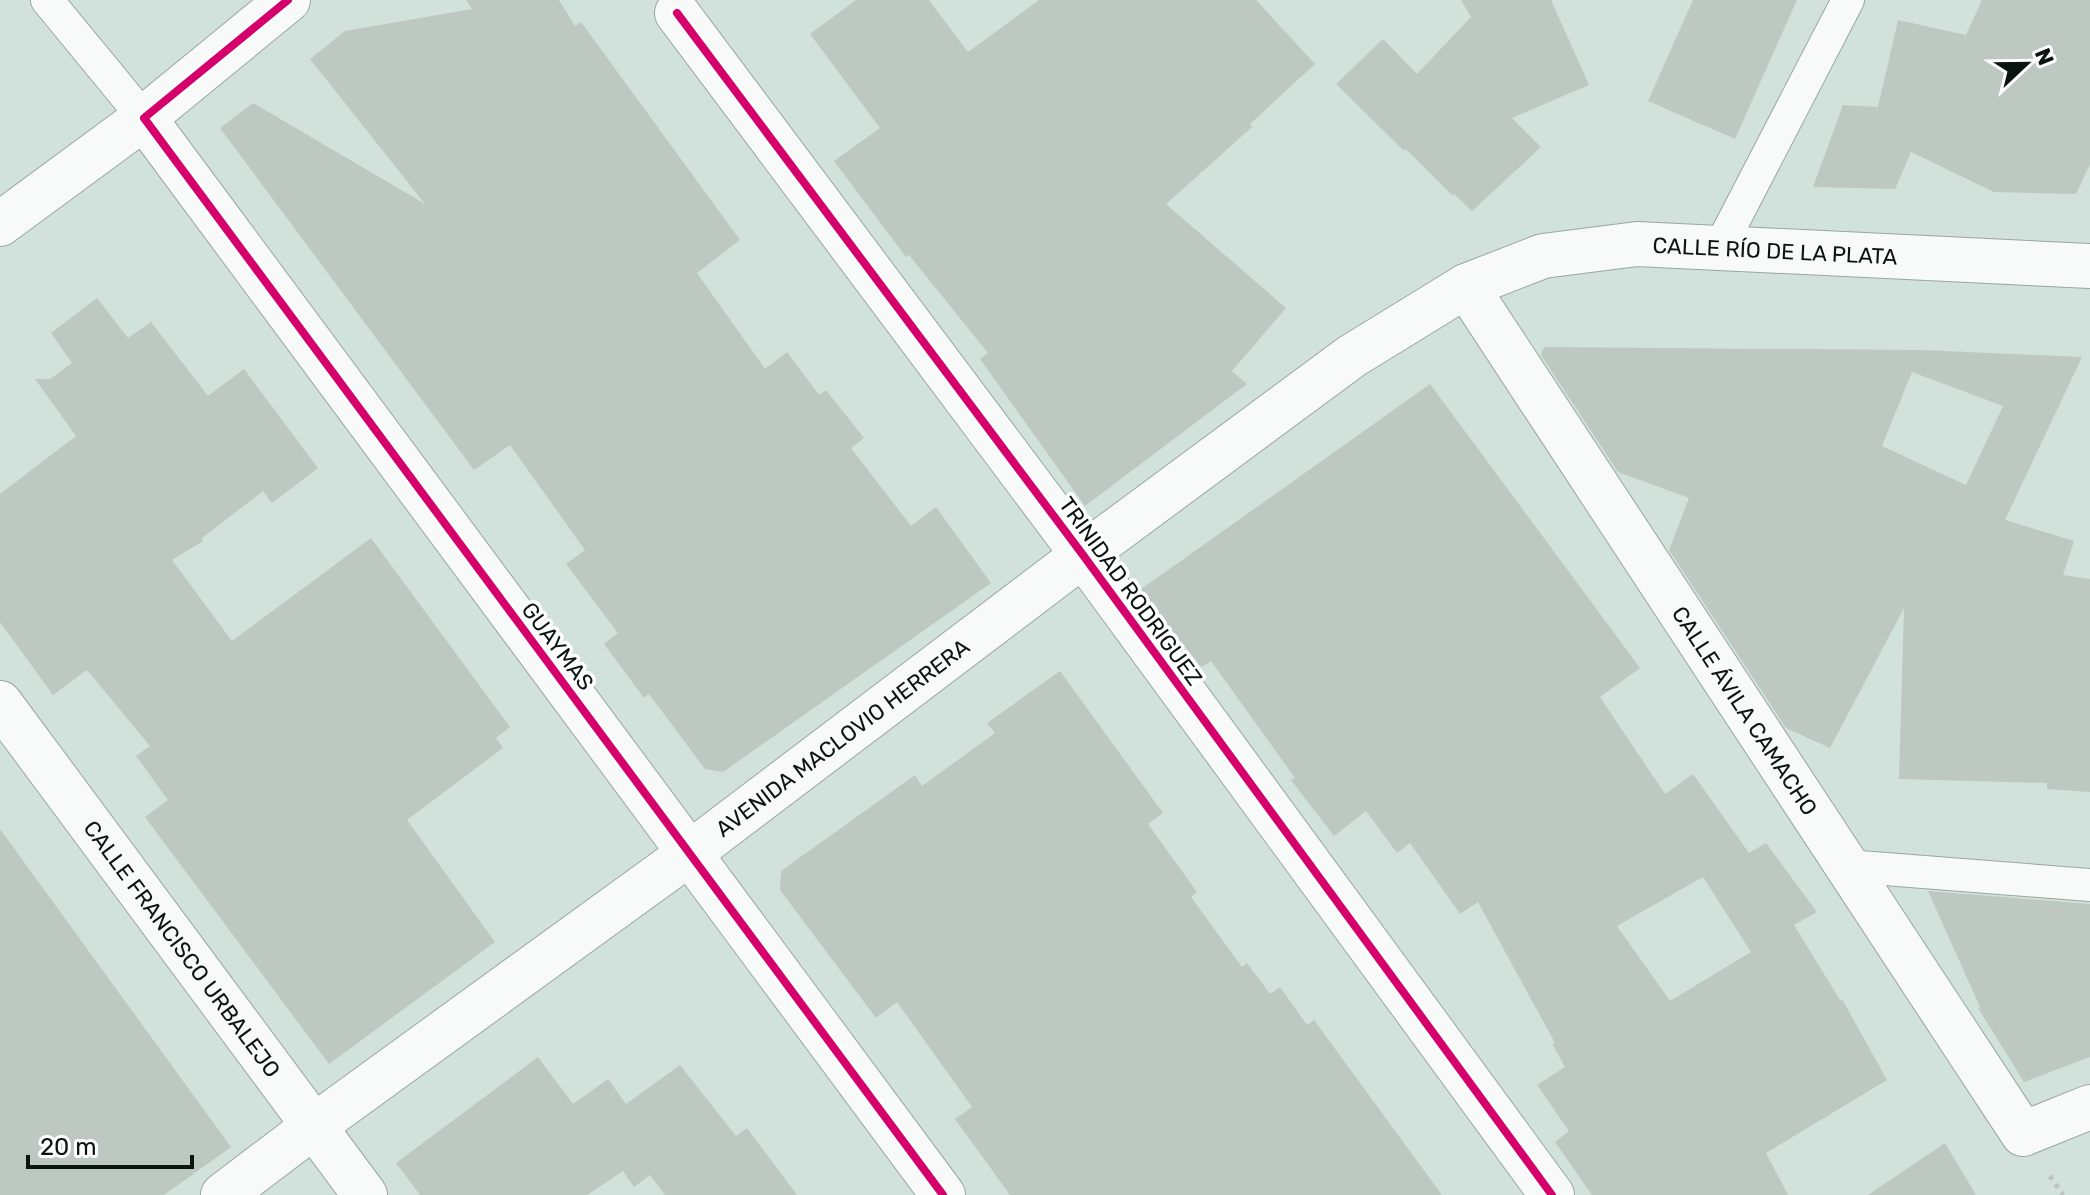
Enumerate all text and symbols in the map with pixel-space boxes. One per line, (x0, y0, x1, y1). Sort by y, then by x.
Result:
north arrow (1986, 24, 2066, 104)
text: N (2029, 44, 2060, 69)
street label: CALLE RÍO DE LA PLATA (1652, 232, 1898, 271)
street label: TRINIDAD RODRIGUEZ (1053, 492, 1208, 691)
street label: GUAYMAS (516, 597, 599, 696)
street label: CALLE ÁVILA CAMACHO (1666, 601, 1823, 821)
street label: AVENIDA MACLOVIO HERRERA (710, 633, 975, 843)
street label: CALLE FRANCISCO URBALEJO (78, 815, 286, 1083)
scale bar (28, 1119, 192, 1169)
text: 20 m (40, 1133, 97, 1161)

